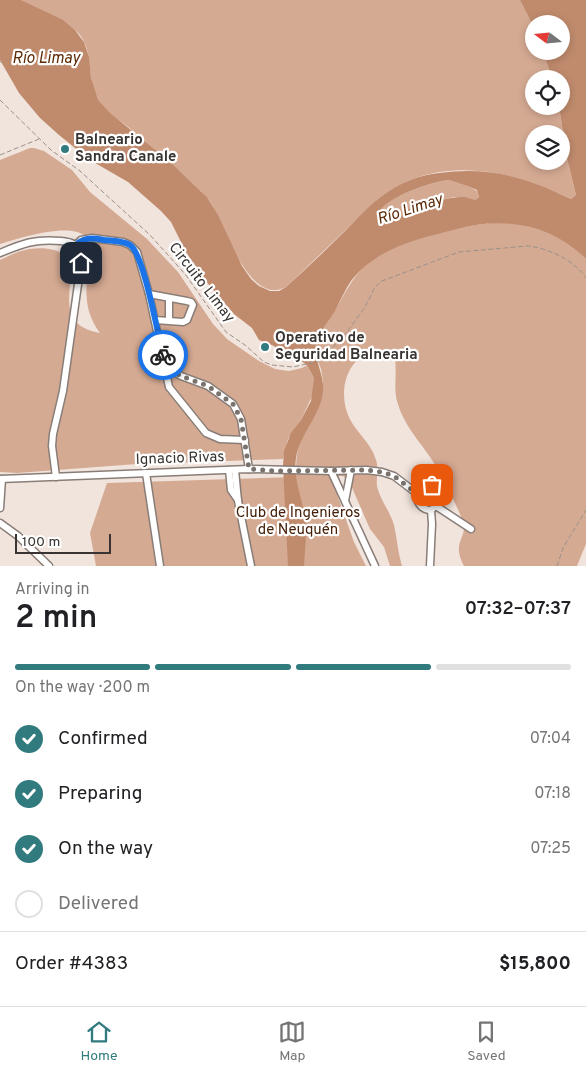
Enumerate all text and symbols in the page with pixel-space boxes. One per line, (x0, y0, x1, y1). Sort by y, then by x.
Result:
north arrow (525, 15, 570, 60)
map controls (525, 15, 570, 170)
water label: Río Limay (12, 49, 82, 69)
button: locate (525, 70, 570, 115)
button: layers (525, 125, 570, 170)
place label: Balneario Sandra Canale (75, 131, 176, 167)
marker: Balneario Sandra Canale (59, 143, 71, 155)
water label: Río Limay (375, 189, 447, 230)
street label: Circuito Limay (164, 239, 238, 327)
pin (60, 242, 102, 284)
icon: home (67, 249, 95, 277)
place label: Operativo de Seguridad Balnearia (275, 329, 418, 365)
courier (138, 330, 188, 380)
icon: bike (149, 341, 177, 369)
marker: Operativo de Seguridad Balnearia (259, 341, 271, 353)
street label: Ignacio Rivas (135, 448, 225, 470)
pin (411, 464, 453, 506)
icon: bag (418, 471, 446, 499)
park label: Club de Ingenieros de Neuquén (236, 504, 360, 540)
scale bar (15, 531, 111, 554)
text: 100 m (22, 534, 60, 551)
text: Arriving in (15, 580, 90, 600)
text: 07:32–07:37 (465, 597, 571, 621)
text: 2 min (15, 599, 97, 639)
text: On the way · 200 m (15, 678, 150, 698)
icon: check (15, 725, 43, 753)
text: Confirmed (58, 727, 148, 751)
text: 07:04 (530, 729, 571, 749)
icon: check (15, 780, 43, 808)
text: Preparing (58, 782, 142, 806)
text: 07:18 (534, 784, 571, 804)
icon: check (15, 835, 43, 863)
text: On the way (58, 837, 153, 861)
text: 07:25 (530, 839, 571, 859)
text: Delivered (58, 892, 139, 916)
text: Order #4383 (15, 952, 128, 976)
text: $15,800 (499, 952, 571, 976)
tab: Home (80, 1018, 118, 1065)
tab: Map (278, 1018, 306, 1065)
tab: Saved (467, 1018, 506, 1065)

